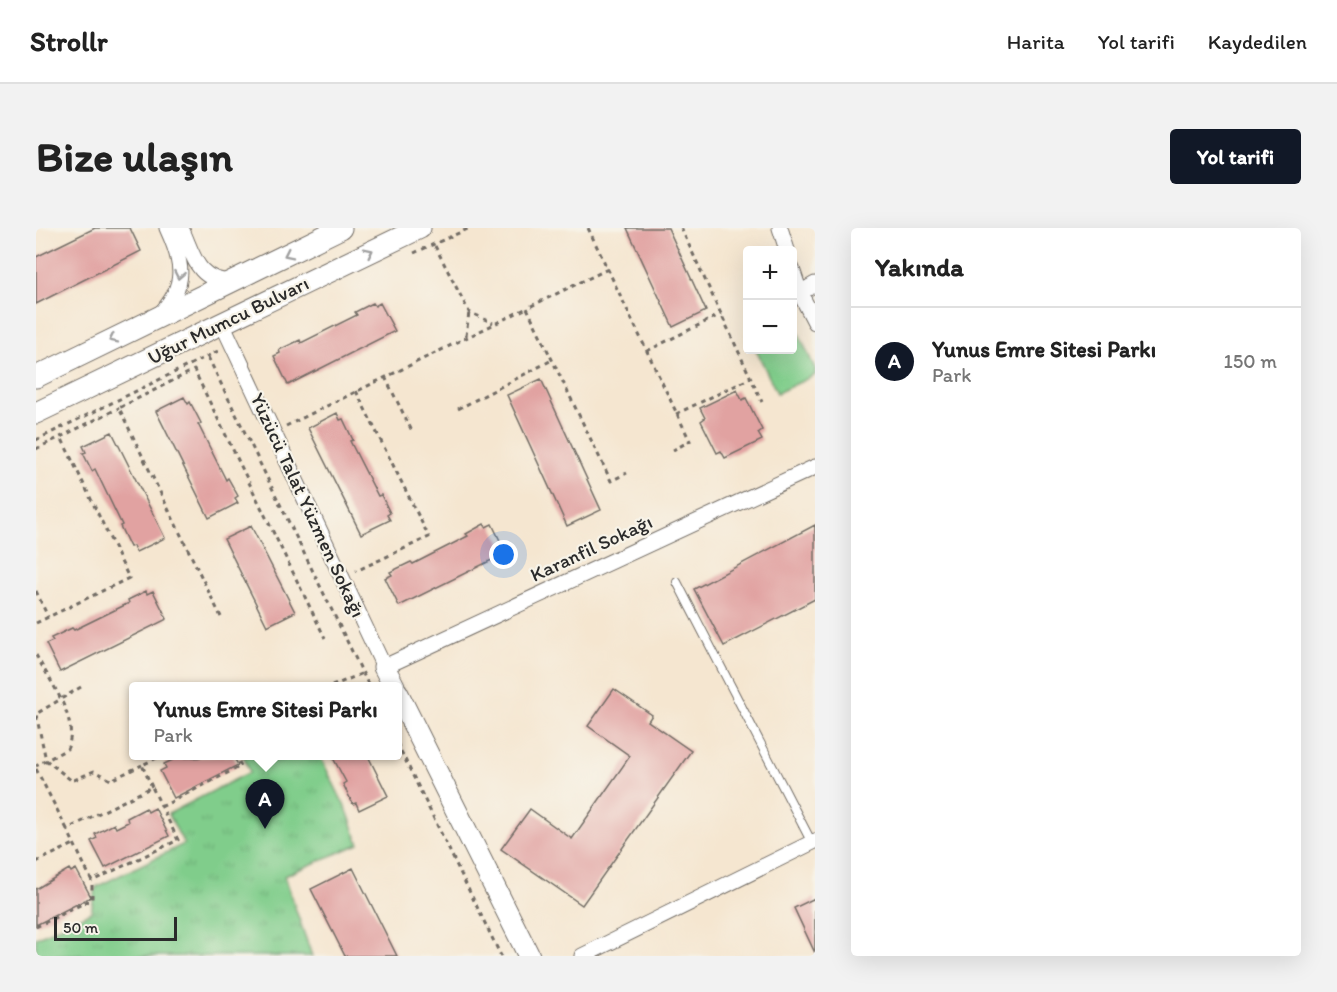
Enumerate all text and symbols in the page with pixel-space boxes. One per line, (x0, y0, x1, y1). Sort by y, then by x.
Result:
text: Strollr (30, 24, 108, 58)
text: Harita (1007, 29, 1065, 54)
text: Yol tarifi (1098, 29, 1175, 54)
text: Kaydedilen (1208, 29, 1307, 54)
button: Yol tarifi (1170, 129, 1301, 184)
text: Bize ulaşın (36, 131, 233, 182)
one-way arrow (284, 246, 295, 258)
map controls (743, 246, 797, 354)
button: + (743, 246, 797, 300)
one-way arrow (363, 248, 374, 260)
text: Yakında (875, 251, 964, 283)
one-way arrow (173, 270, 186, 280)
street label: Uğur Mumcu Bulvarı (144, 271, 312, 369)
button: − (743, 300, 797, 354)
one-way arrow (109, 332, 119, 343)
text: Yunus Emre Sitesi Parkı (932, 336, 1156, 363)
text: A (888, 349, 901, 373)
text: 150 m (1224, 349, 1277, 373)
text: Park (932, 363, 971, 387)
street label: Yüzücü Talat Yüzmen Sokağı (245, 389, 371, 621)
street label: Karanfil Sokağı (526, 509, 656, 587)
your location (489, 540, 518, 569)
popup (129, 682, 402, 760)
text: Yunus Emre Sitesi Parkı (153, 696, 378, 723)
text: Park (153, 723, 193, 747)
pin: A (246, 780, 284, 829)
scale bar (54, 914, 177, 942)
text: 50 m (63, 918, 98, 937)

